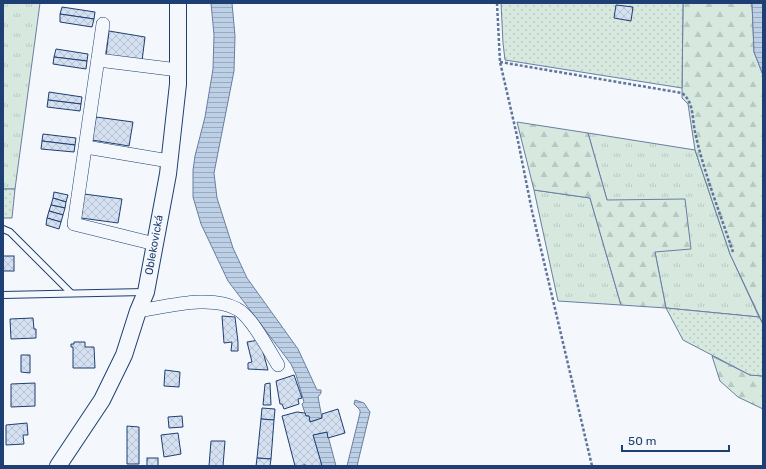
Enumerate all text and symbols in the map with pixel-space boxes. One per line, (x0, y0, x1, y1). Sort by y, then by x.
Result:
street label: Oblekovická (142, 214, 166, 276)
scale bar (622, 427, 729, 453)
text: 50 m (628, 434, 656, 448)

